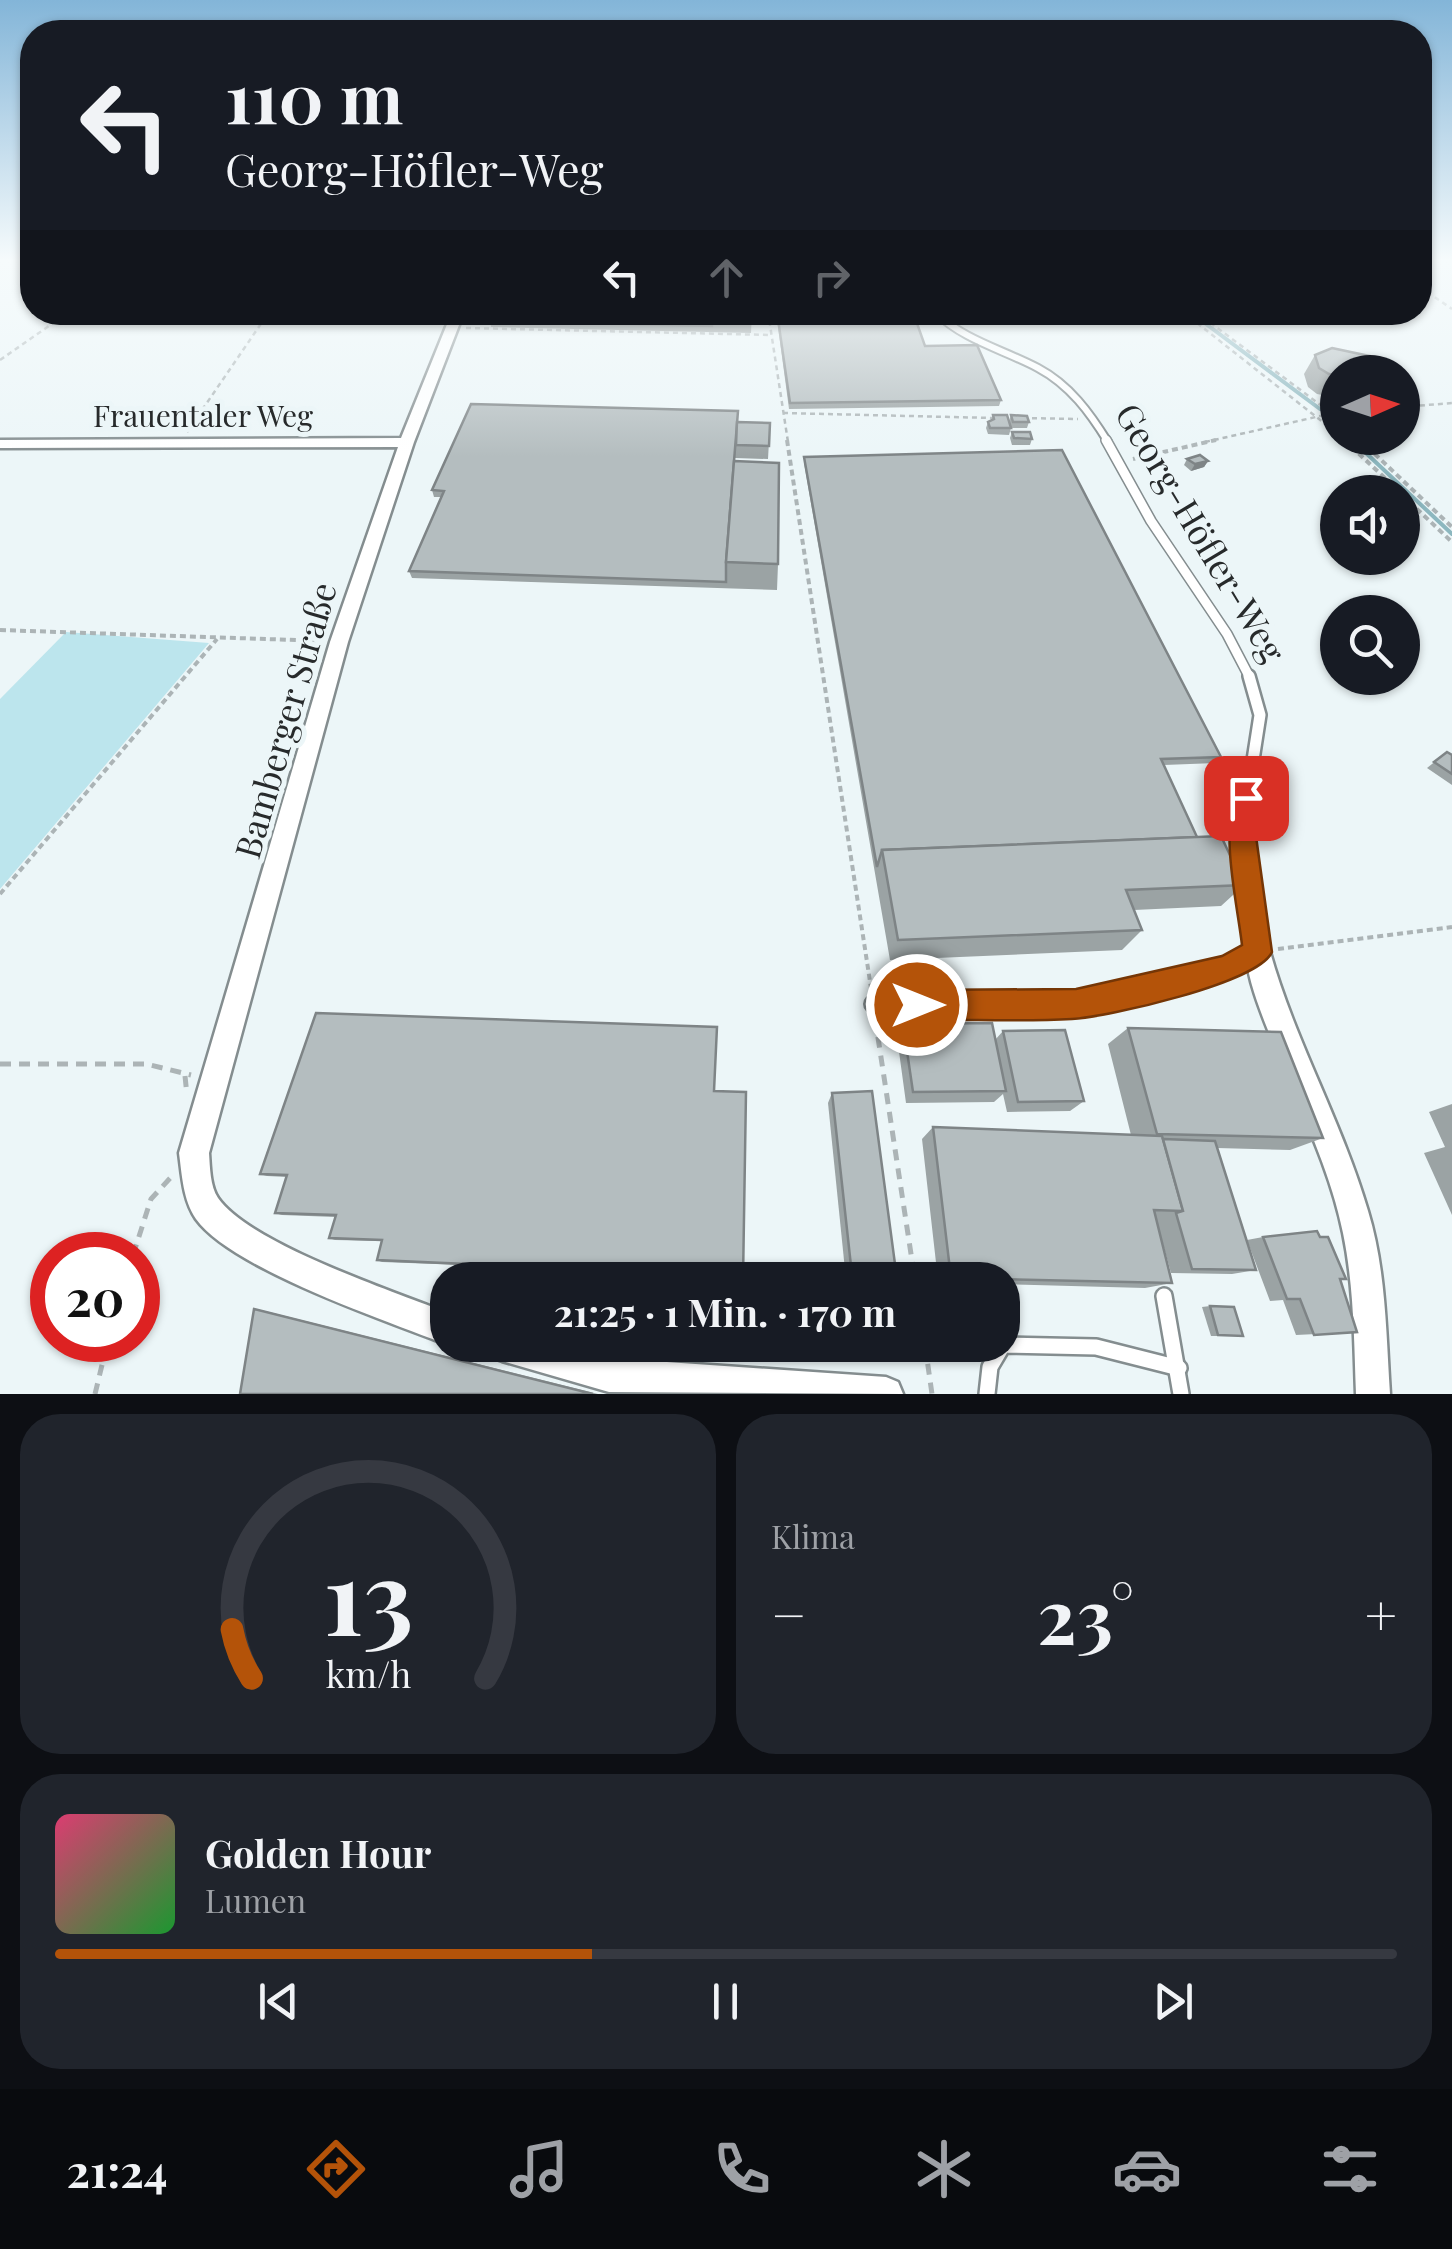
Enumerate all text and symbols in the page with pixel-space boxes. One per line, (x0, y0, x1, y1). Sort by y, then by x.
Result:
text: 110 m (225, 48, 403, 142)
icon: left (60, 60, 190, 190)
text: Georg-Höfler-Weg (225, 138, 603, 198)
icon: left (594, 250, 649, 305)
icon: ahead (699, 250, 754, 305)
icon: right (804, 250, 859, 305)
north arrow (1320, 355, 1420, 455)
map controls (1320, 355, 1420, 695)
street label: Georg-Höfler-Weg (1106, 394, 1298, 671)
street label: Frauentaler Weg (93, 395, 313, 435)
button: sound (1320, 475, 1420, 575)
street label: Bamberger Straße (222, 576, 346, 864)
button: search (1320, 595, 1420, 695)
pin (1204, 756, 1289, 841)
icon: arrive (1219, 771, 1274, 826)
position arrow (865, 953, 969, 1057)
speed limit sign: 20 (30, 1232, 160, 1362)
text: 21:25 · 1 Min. · 170 m (554, 1286, 896, 1337)
text: Klima (771, 1514, 855, 1557)
text: 13 (323, 1523, 413, 1662)
text: 23° (1037, 1563, 1134, 1663)
text: − (771, 1576, 807, 1650)
text: + (1365, 1576, 1397, 1650)
text: km/h (325, 1649, 411, 1697)
text: Golden Hour (205, 1827, 431, 1878)
text: Lumen (205, 1878, 306, 1921)
icon: previous (251, 1974, 306, 2029)
icon: pause (698, 1974, 753, 2029)
icon: next (1146, 1974, 1201, 2029)
icon: directions (301, 2134, 371, 2204)
icon: music (504, 2134, 574, 2204)
icon: phone (707, 2134, 777, 2204)
icon: climate (909, 2134, 979, 2204)
icon: car (1112, 2134, 1182, 2204)
icon: filters (1315, 2134, 1385, 2204)
text: 21:24 (66, 2139, 168, 2199)

